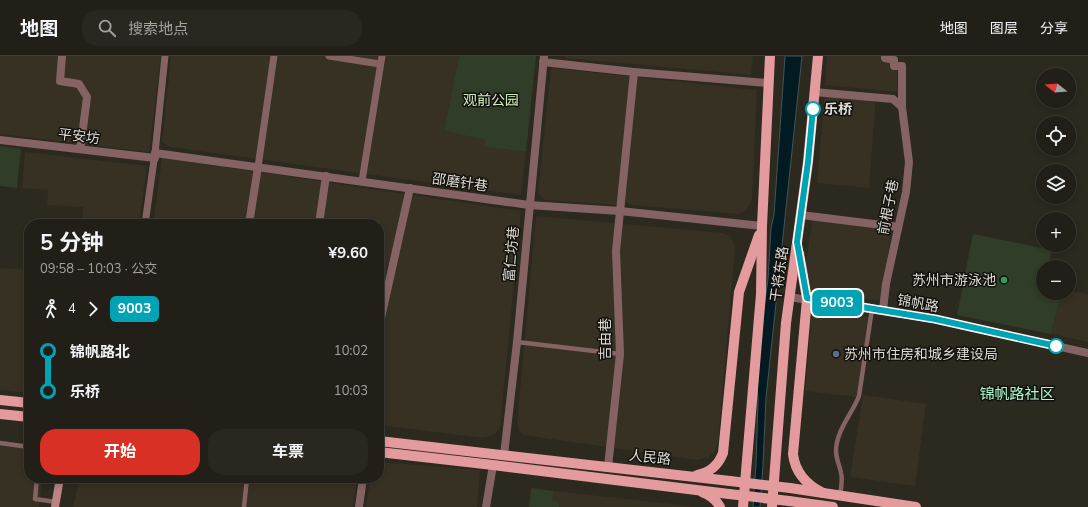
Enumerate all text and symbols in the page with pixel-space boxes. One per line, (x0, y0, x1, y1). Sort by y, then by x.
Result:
search box (82, 10, 362, 46)
text: 地图 (20, 16, 58, 42)
icon: search (96, 17, 118, 39)
text: 搜索地点 (128, 19, 188, 39)
text: 地图 (940, 19, 968, 38)
text: 图层 (990, 19, 1018, 38)
text: 分享 (1040, 19, 1068, 38)
north arrow (1036, 68, 1076, 108)
map controls (1036, 68, 1076, 300)
park label: 观前公园 (463, 91, 519, 110)
place label: 乐桥 (824, 100, 852, 119)
marker: 乐桥 (805, 101, 821, 117)
button: locate (1036, 116, 1076, 156)
street label: 平安坊 (57, 125, 101, 148)
button: layers (1036, 164, 1076, 204)
street label: 邵磨针巷 (431, 169, 489, 196)
street label: 前根子巷 (874, 178, 903, 236)
button: + (1036, 212, 1076, 252)
street label: 富仁坊巷 (500, 225, 523, 283)
text: 5 分钟 (40, 228, 103, 258)
text: ¥9.60 (328, 243, 368, 263)
street label: 干将东路 (766, 245, 793, 303)
text: 09:58 – 10:03 · 公交 (40, 260, 157, 278)
button: − (1036, 260, 1076, 300)
place label: 苏州市游泳池 (912, 271, 996, 290)
marker: 苏州市游泳池 (999, 275, 1009, 285)
line badge: 9003 (809, 290, 865, 316)
street label: 锦帆路 (896, 290, 940, 316)
text: 9003 (820, 293, 854, 312)
icon: walk (40, 298, 62, 320)
icon: forward (82, 298, 104, 320)
text: 9003 (118, 299, 151, 318)
text: 4 (68, 300, 76, 318)
street label: 吉由巷 (596, 318, 615, 360)
unlabelled marker (1048, 338, 1064, 354)
text: 锦帆路北 (70, 342, 130, 362)
text: 10:02 (334, 342, 368, 360)
place label: 苏州市住房和城乡建设局 (844, 345, 998, 364)
marker: 苏州市住房和城乡建设局 (831, 349, 841, 359)
text: 乐桥 (70, 382, 100, 402)
text: 10:03 (334, 382, 368, 400)
district label: 锦帆路社区 (979, 384, 1055, 404)
button: 开始 (40, 429, 200, 475)
button: 车票 (208, 429, 368, 475)
street label: 人民路 (628, 446, 672, 469)

